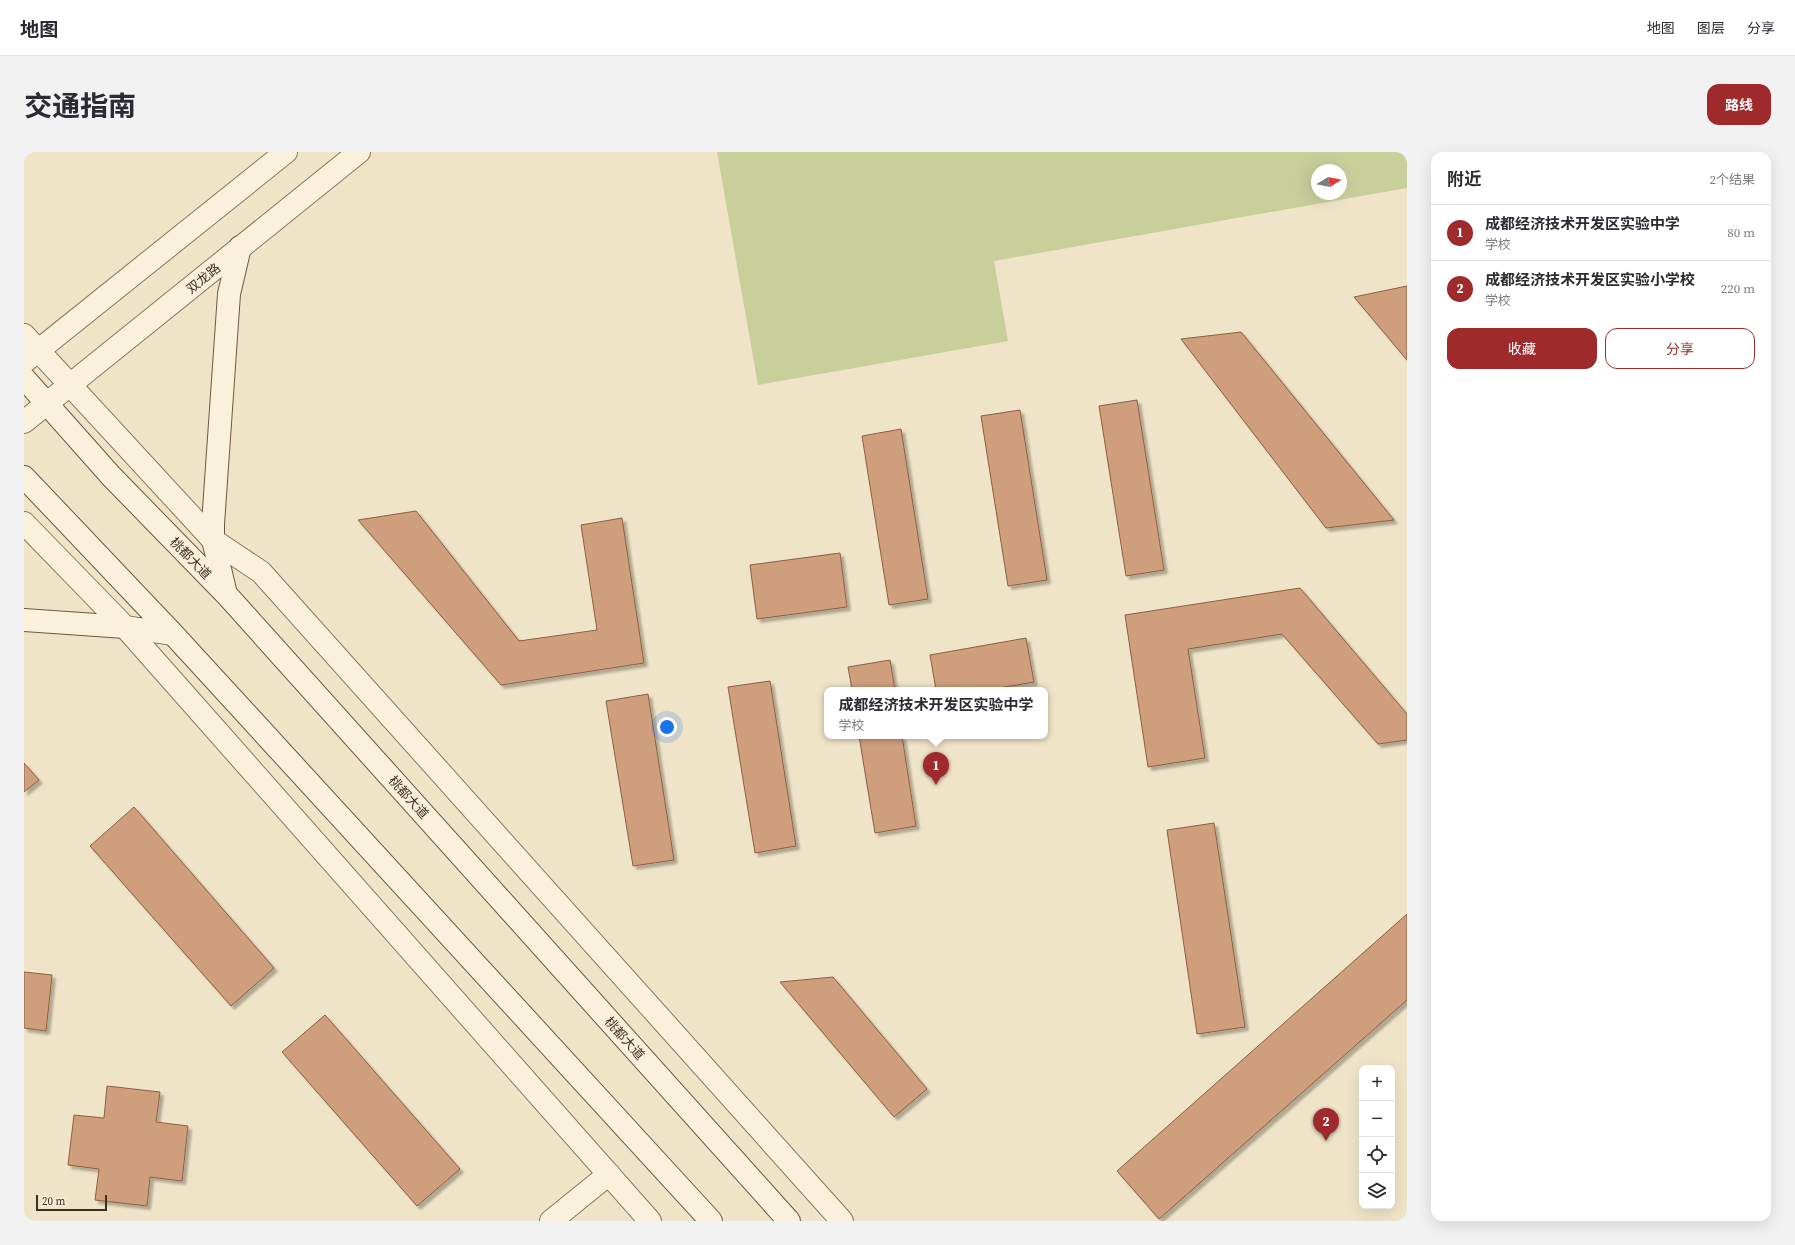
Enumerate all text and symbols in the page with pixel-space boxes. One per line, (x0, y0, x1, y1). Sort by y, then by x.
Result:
text: 地图 (20, 16, 58, 42)
text: 地图 (1647, 18, 1675, 38)
text: 图层 (1697, 18, 1725, 38)
text: 分享 (1747, 18, 1775, 38)
button: 路线 (1707, 84, 1771, 125)
text: 交通指南 (24, 87, 136, 125)
north arrow (1311, 164, 1347, 200)
text: 附近 (1447, 167, 1481, 191)
text: 2个结果 (1709, 171, 1755, 188)
text: 成都经济技术开发区实验中学 (1485, 213, 1680, 234)
text: 1 (1456, 224, 1464, 241)
text: 80 m (1727, 224, 1755, 241)
text: 学校 (1485, 236, 1511, 253)
street label: 双龙路 (183, 260, 224, 297)
text: 成都经济技术开发区实验小学校 (1485, 269, 1695, 290)
text: 2 (1456, 280, 1464, 297)
text: 220 m (1721, 280, 1755, 297)
text: 学校 (1485, 292, 1511, 309)
button: 收藏 (1447, 328, 1597, 369)
button: 分享 (1605, 328, 1755, 369)
street label: 桃都大道 (166, 534, 215, 583)
popup (824, 687, 1048, 739)
text: 成都经济技术开发区实验中学 (838, 694, 1034, 715)
your location (657, 717, 677, 737)
text: 学校 (838, 717, 865, 734)
pin: 1 (923, 752, 949, 785)
street label: 桃都大道 (385, 772, 432, 822)
street label: 桃都大道 (601, 1013, 648, 1063)
map controls (1359, 1065, 1395, 1209)
button: + (1359, 1065, 1395, 1101)
button: − (1359, 1101, 1395, 1137)
pin: 2 (1313, 1108, 1339, 1141)
button: locate (1359, 1137, 1395, 1173)
button: layers (1359, 1173, 1395, 1209)
scale bar (36, 1193, 107, 1212)
text: 20 m (42, 1194, 65, 1209)

